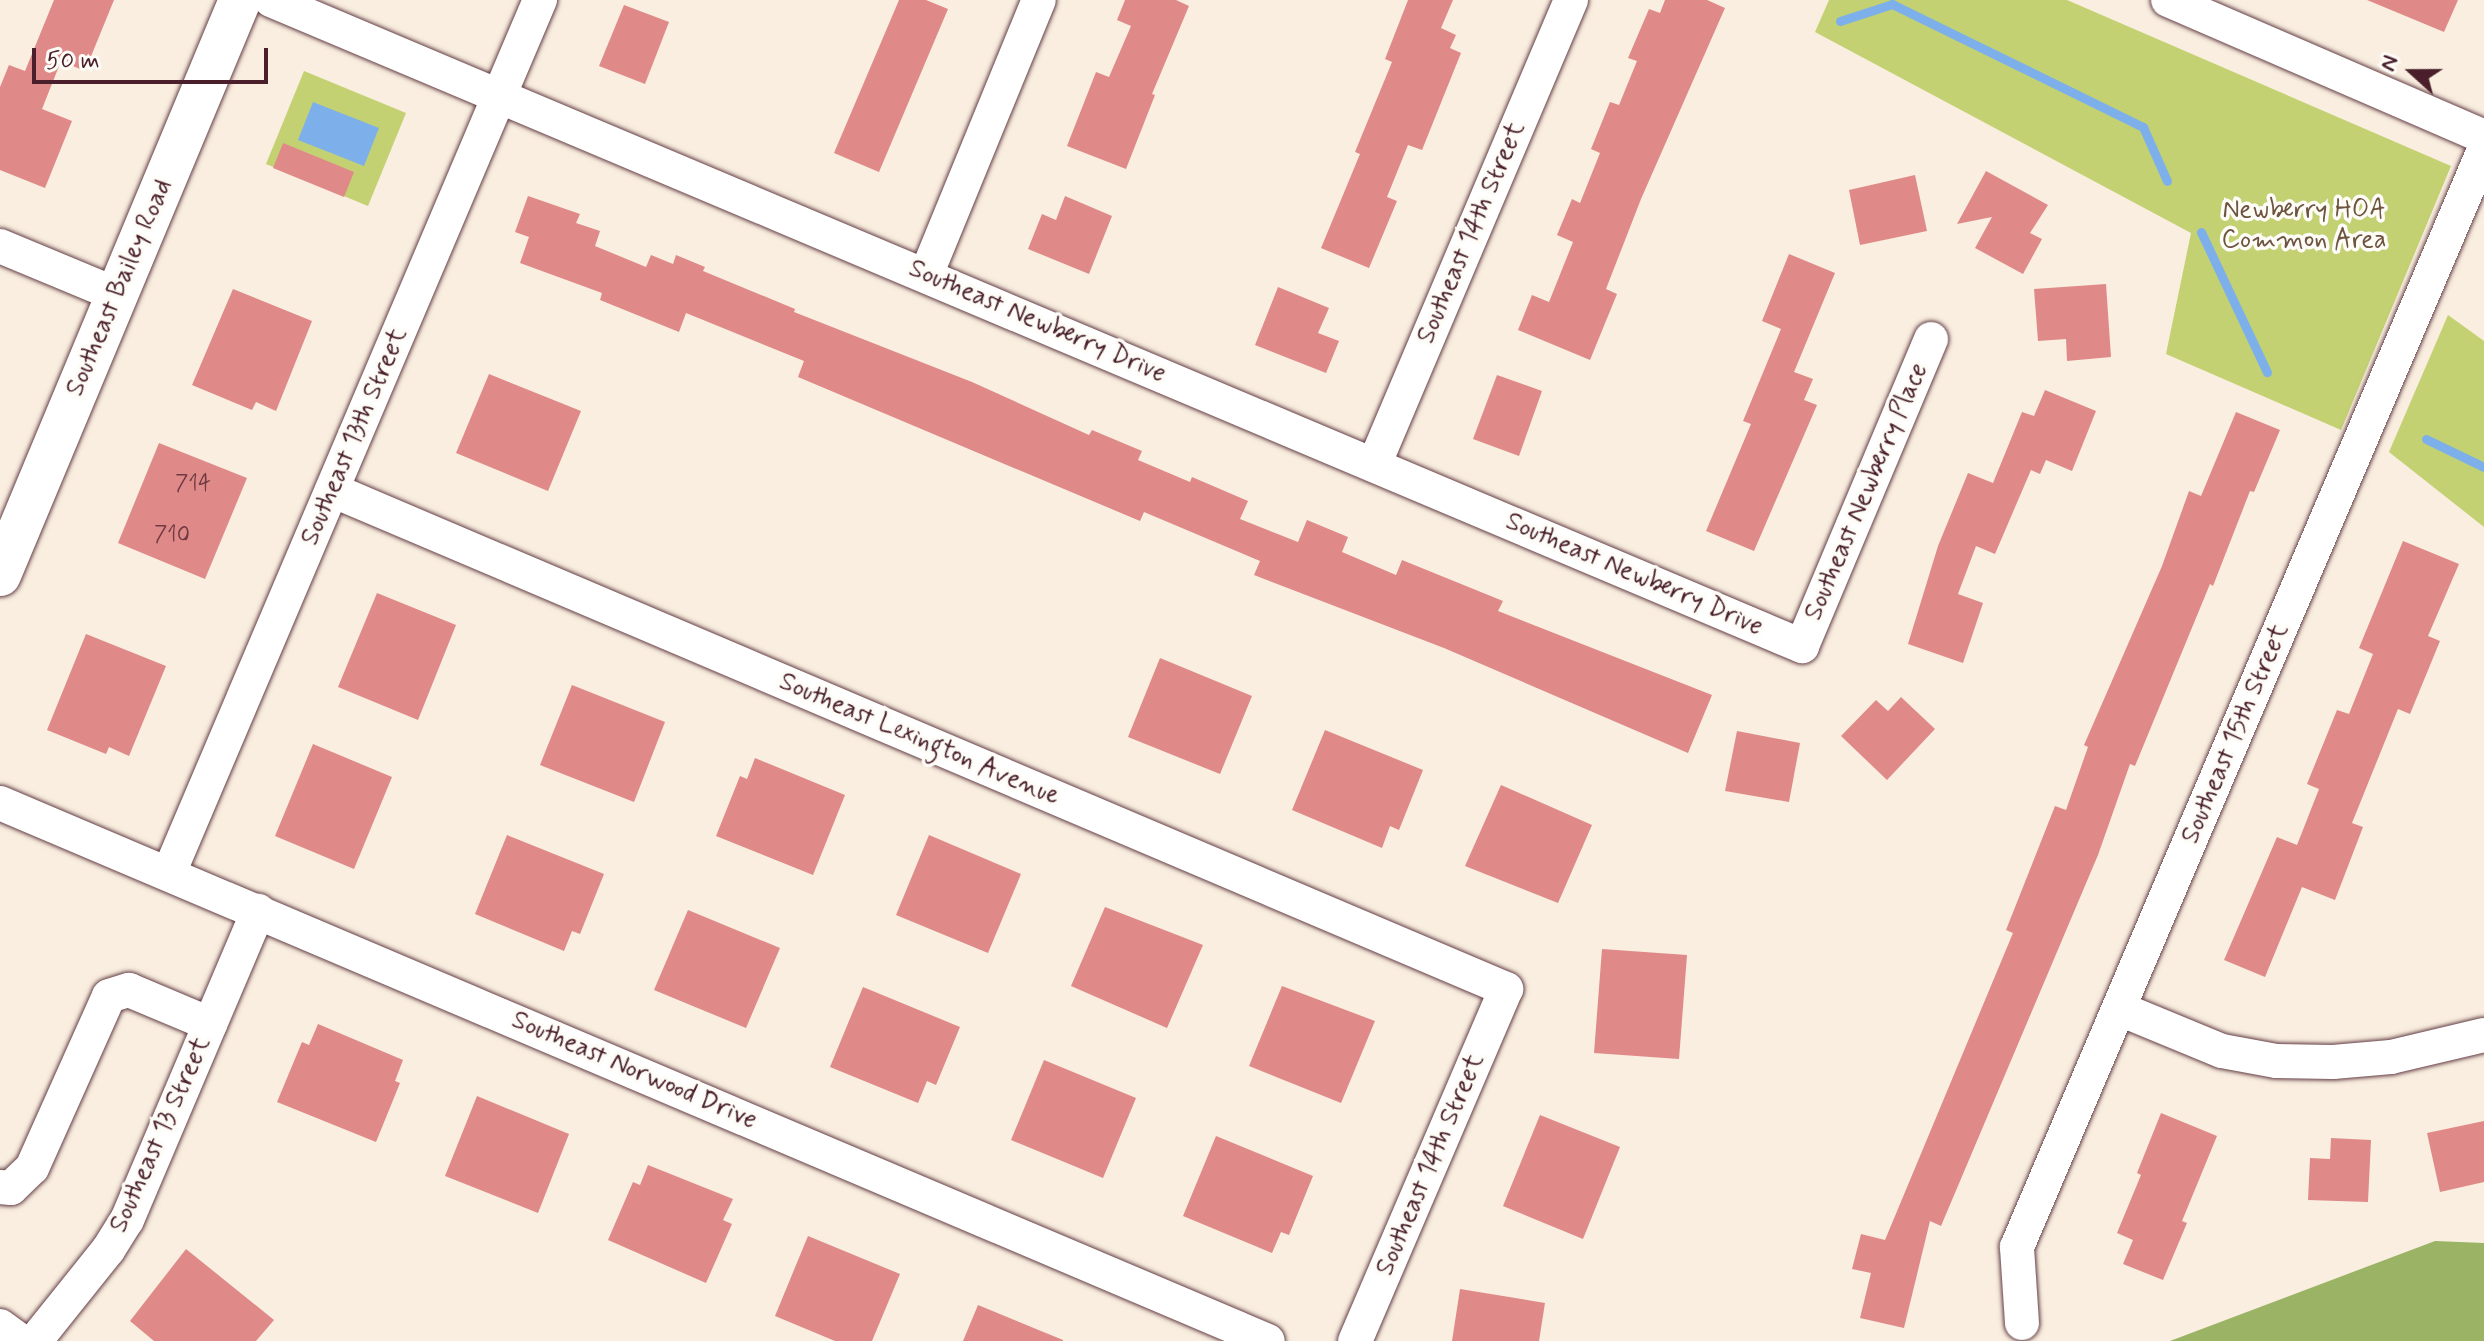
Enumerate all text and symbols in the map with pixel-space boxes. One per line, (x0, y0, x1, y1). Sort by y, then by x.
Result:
scale bar (36, 32, 272, 82)
north arrow (2372, 32, 2452, 112)
text: 50 m (46, 46, 100, 77)
text: N (2374, 52, 2405, 75)
street label: Southeast 14th Street (1411, 117, 1533, 349)
street label: Southeast Bailey Road (60, 175, 180, 401)
park label: Newberry HOA Common Area (2220, 195, 2388, 256)
street label: Southeast Newberry Drive (904, 254, 1170, 390)
street label: Southeast 13th Street (295, 324, 415, 550)
street label: Southeast Newberry Place (1799, 359, 1935, 625)
house number: 714 (175, 472, 211, 498)
street label: Southeast Newberry Drive (1501, 507, 1767, 643)
house number: 710 (154, 523, 190, 549)
street label: Southeast 15th Street (2176, 619, 2296, 849)
street label: Southeast Lexington Avenue (776, 667, 1062, 813)
street label: Southeast Norwood Drive (507, 1005, 761, 1137)
street label: Southeast 13 Street (104, 1032, 218, 1238)
street label: Southeast 14th Street (1370, 1049, 1492, 1281)

